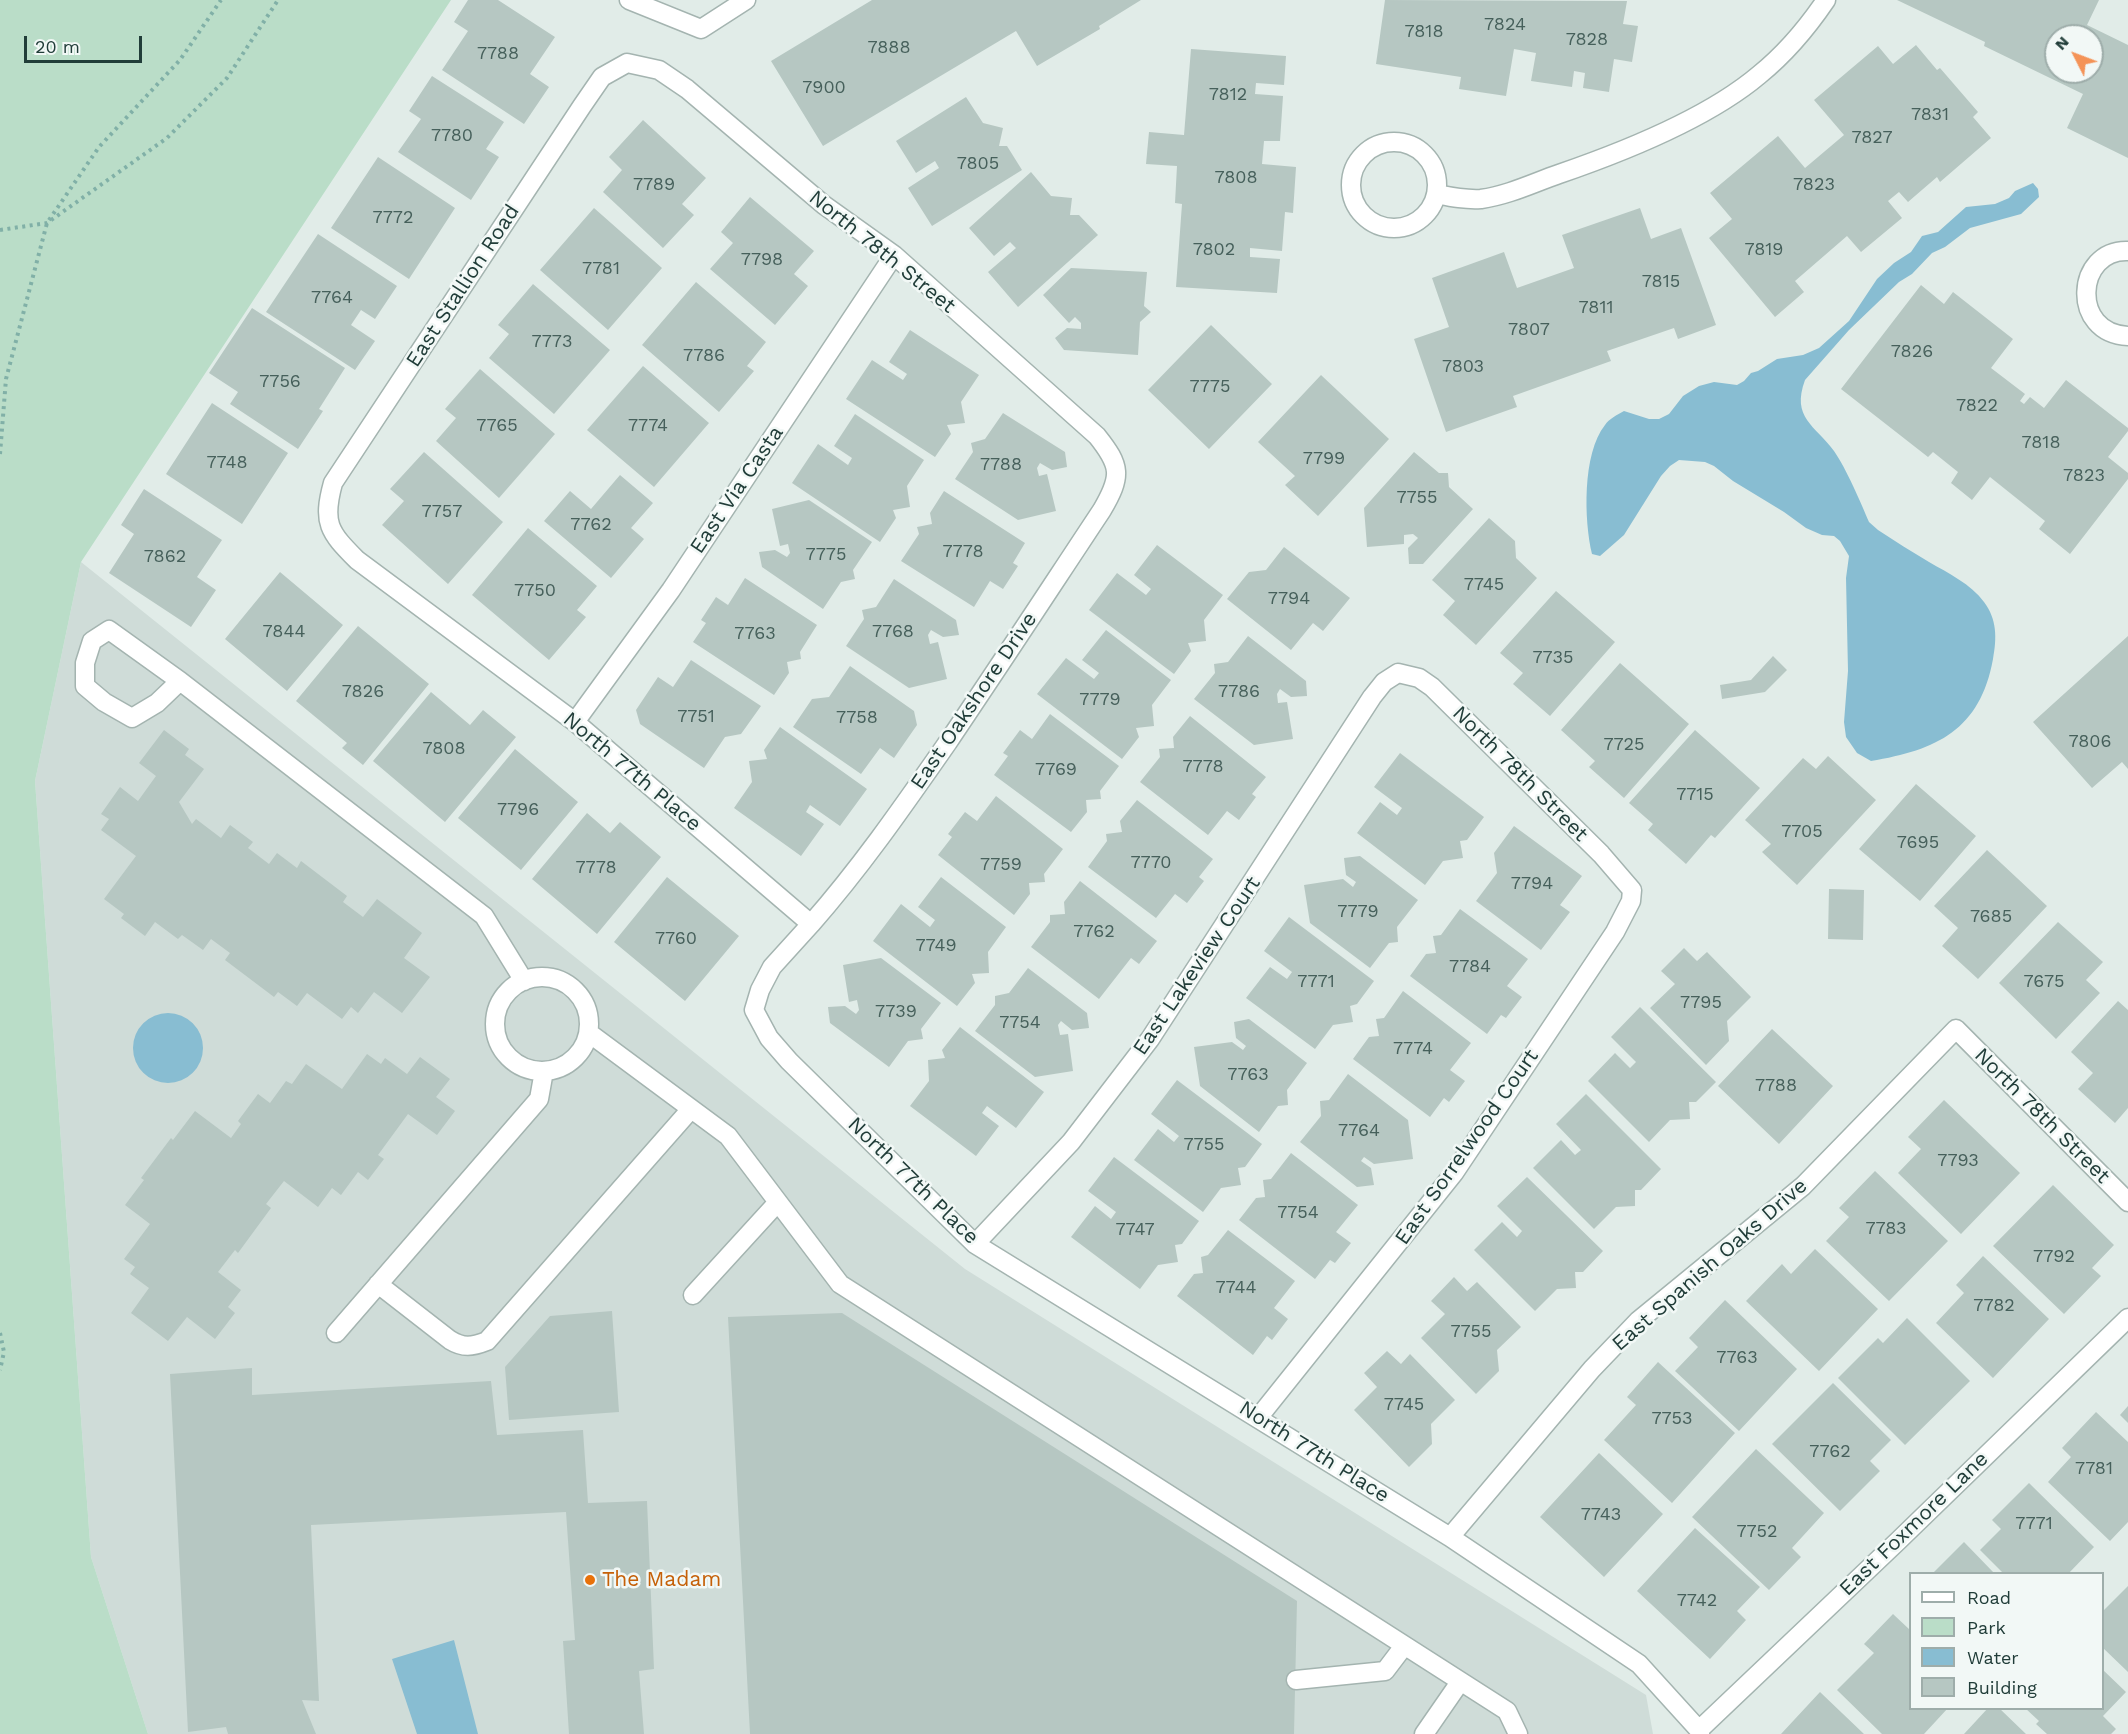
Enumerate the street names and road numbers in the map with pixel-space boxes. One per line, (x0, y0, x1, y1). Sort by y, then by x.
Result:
street label: North 78th Street (804, 185, 960, 319)
street label: East Stallion Road (401, 200, 525, 372)
street label: East Via Casta (685, 421, 789, 559)
street label: East Oakshore Drive (905, 608, 1043, 794)
street label: North 78th Street (1447, 701, 1593, 847)
street label: North 77th Place (558, 707, 706, 837)
street label: East Lakeview Court (1128, 872, 1266, 1060)
street label: North 78th Street (1969, 1043, 2115, 1189)
street label: East Sorrelwood Court (1390, 1044, 1544, 1250)
street label: North 77th Place (842, 1112, 984, 1250)
street label: East Spanish Oaks Drive (1607, 1173, 1813, 1357)
street label: North 77th Place (1234, 1396, 1394, 1508)
street label: East Foxmore Lane (1834, 1447, 1994, 1601)

